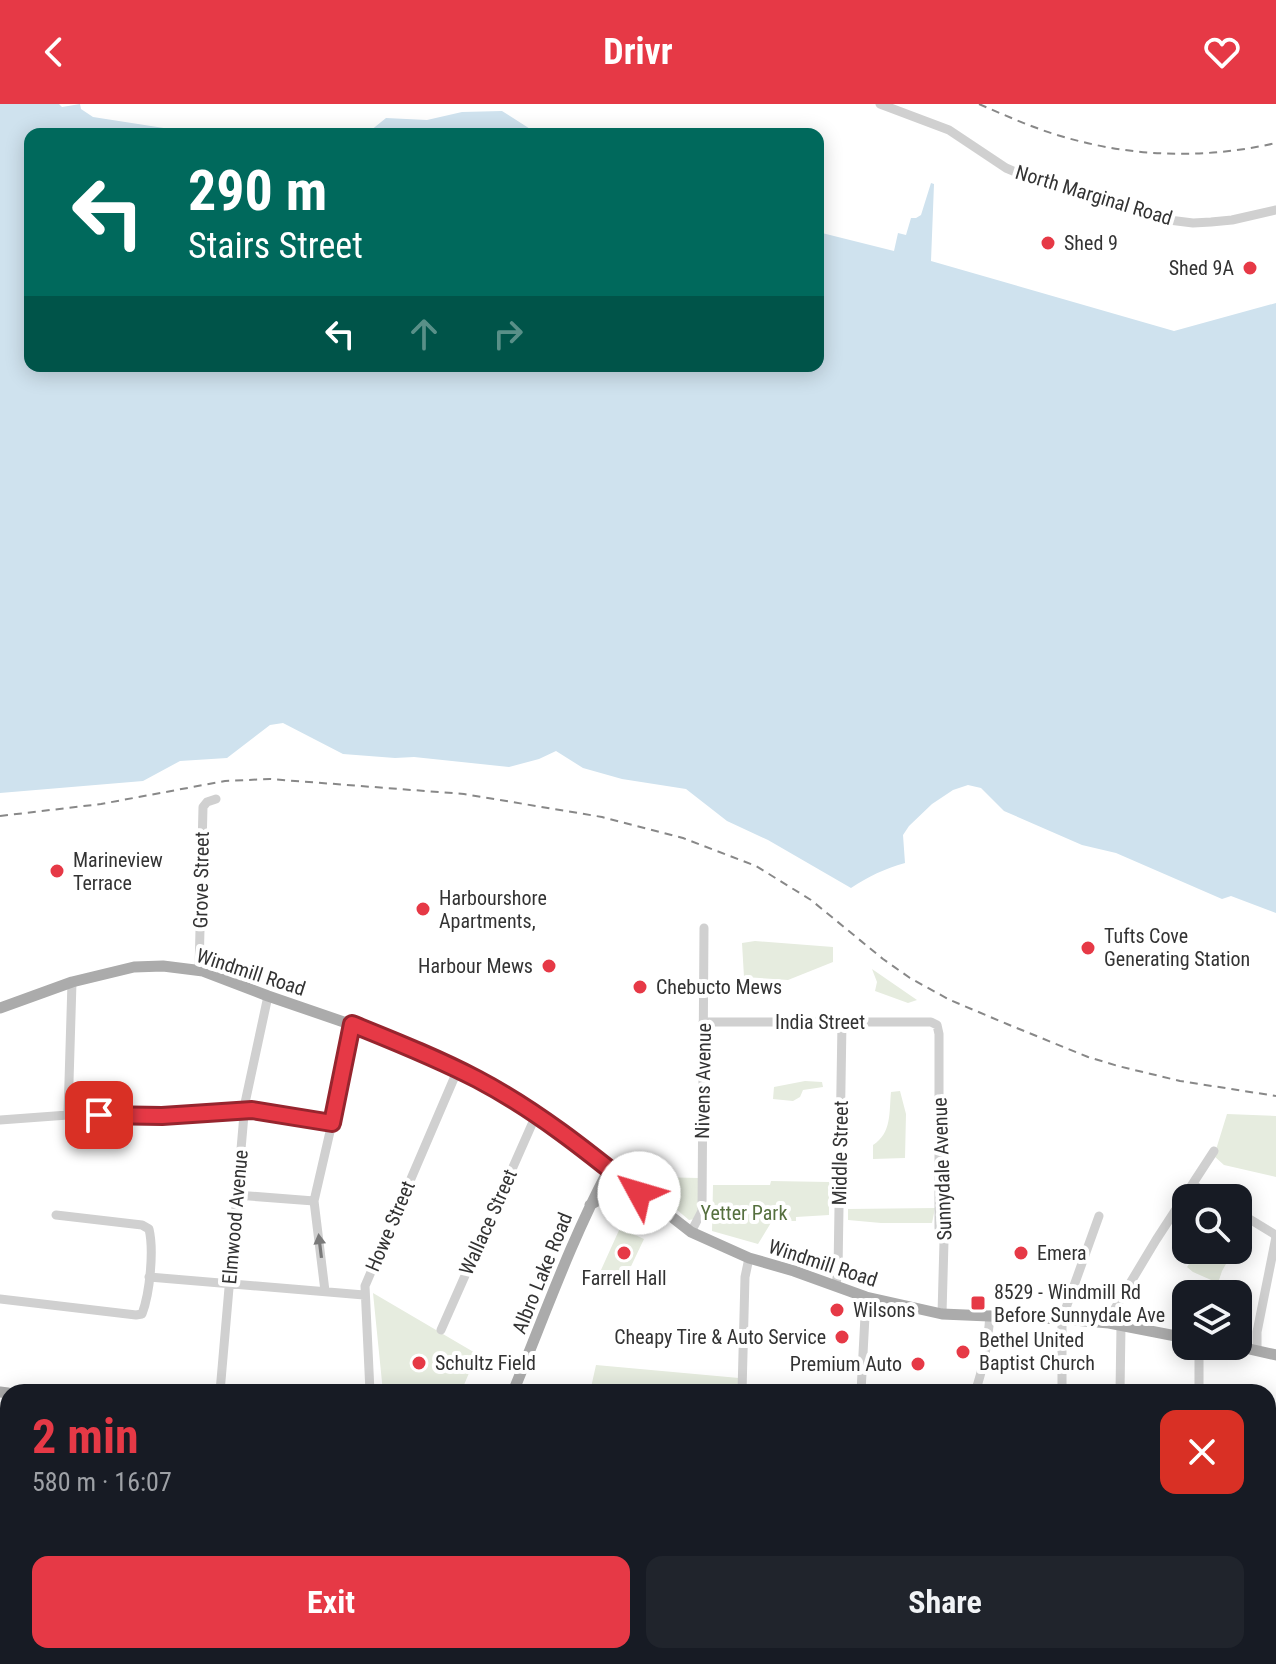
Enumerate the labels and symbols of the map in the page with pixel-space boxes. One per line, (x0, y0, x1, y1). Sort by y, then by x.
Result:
street label: North Marginal Road (1013, 160, 1175, 230)
place label: Shed 9 (1064, 231, 1118, 255)
marker: Shed 9 (1039, 234, 1057, 252)
place label: Shed 9A (1169, 256, 1234, 280)
marker: Shed 9A (1241, 259, 1259, 277)
street label: Grove Street (188, 831, 214, 929)
place label: Marineview Terrace (73, 848, 163, 895)
marker: Marineview Terrace (48, 862, 66, 880)
place label: Harbourshore Apartments, (439, 886, 547, 933)
marker: Harbourshore Apartments, (414, 900, 432, 918)
place label: Tufts Cove Generating Station (1104, 924, 1250, 971)
marker: Tufts Cove Generating Station (1079, 939, 1097, 957)
street label: Windmill Road (194, 943, 308, 1001)
place label: Harbour Mews (418, 954, 533, 978)
marker: Harbour Mews (540, 957, 558, 975)
place label: Chebucto Mews (656, 975, 782, 999)
marker: Chebucto Mews (631, 978, 649, 996)
street label: India Street (775, 1010, 865, 1034)
street label: Nivens Avenue (690, 1023, 716, 1139)
pin (65, 1081, 133, 1149)
street label: Sunnydale Avenue (928, 1097, 956, 1241)
street label: Middle Street (827, 1100, 853, 1206)
street label: Elmwood Avenue (217, 1149, 253, 1285)
position arrow (597, 1151, 681, 1235)
street label: Wallace Street (454, 1165, 522, 1279)
street label: Howe Street (360, 1177, 420, 1275)
park label: Yetter Park (701, 1201, 787, 1225)
street label: Albro Lake Road (507, 1209, 577, 1337)
one-way arrow (313, 1233, 326, 1258)
street label: Windmill Road (766, 1234, 880, 1292)
place label: Emera (1037, 1241, 1087, 1265)
marker: Farrell Hall (615, 1244, 633, 1262)
marker: Emera (1012, 1244, 1030, 1262)
place label: Farrell Hall (581, 1266, 667, 1290)
place label: 8529 - Windmill Rd Before Sunnydale Ave (994, 1280, 1165, 1327)
marker: 8529 - Windmill Rd Before Sunnydale Ave (969, 1294, 987, 1312)
place label: Wilsons (853, 1298, 915, 1322)
marker: Wilsons (828, 1301, 846, 1319)
place label: Cheapy Tire & Auto Service (614, 1325, 826, 1349)
marker: Cheapy Tire & Auto Service (833, 1328, 851, 1346)
place label: Bethel United Baptist Church (979, 1328, 1095, 1375)
marker: Bethel United Baptist Church (954, 1343, 972, 1361)
place label: Schultz Field (435, 1351, 536, 1375)
place label: Premium Auto (790, 1352, 902, 1376)
marker: Schultz Field (410, 1354, 428, 1372)
marker: Premium Auto (909, 1355, 927, 1373)

